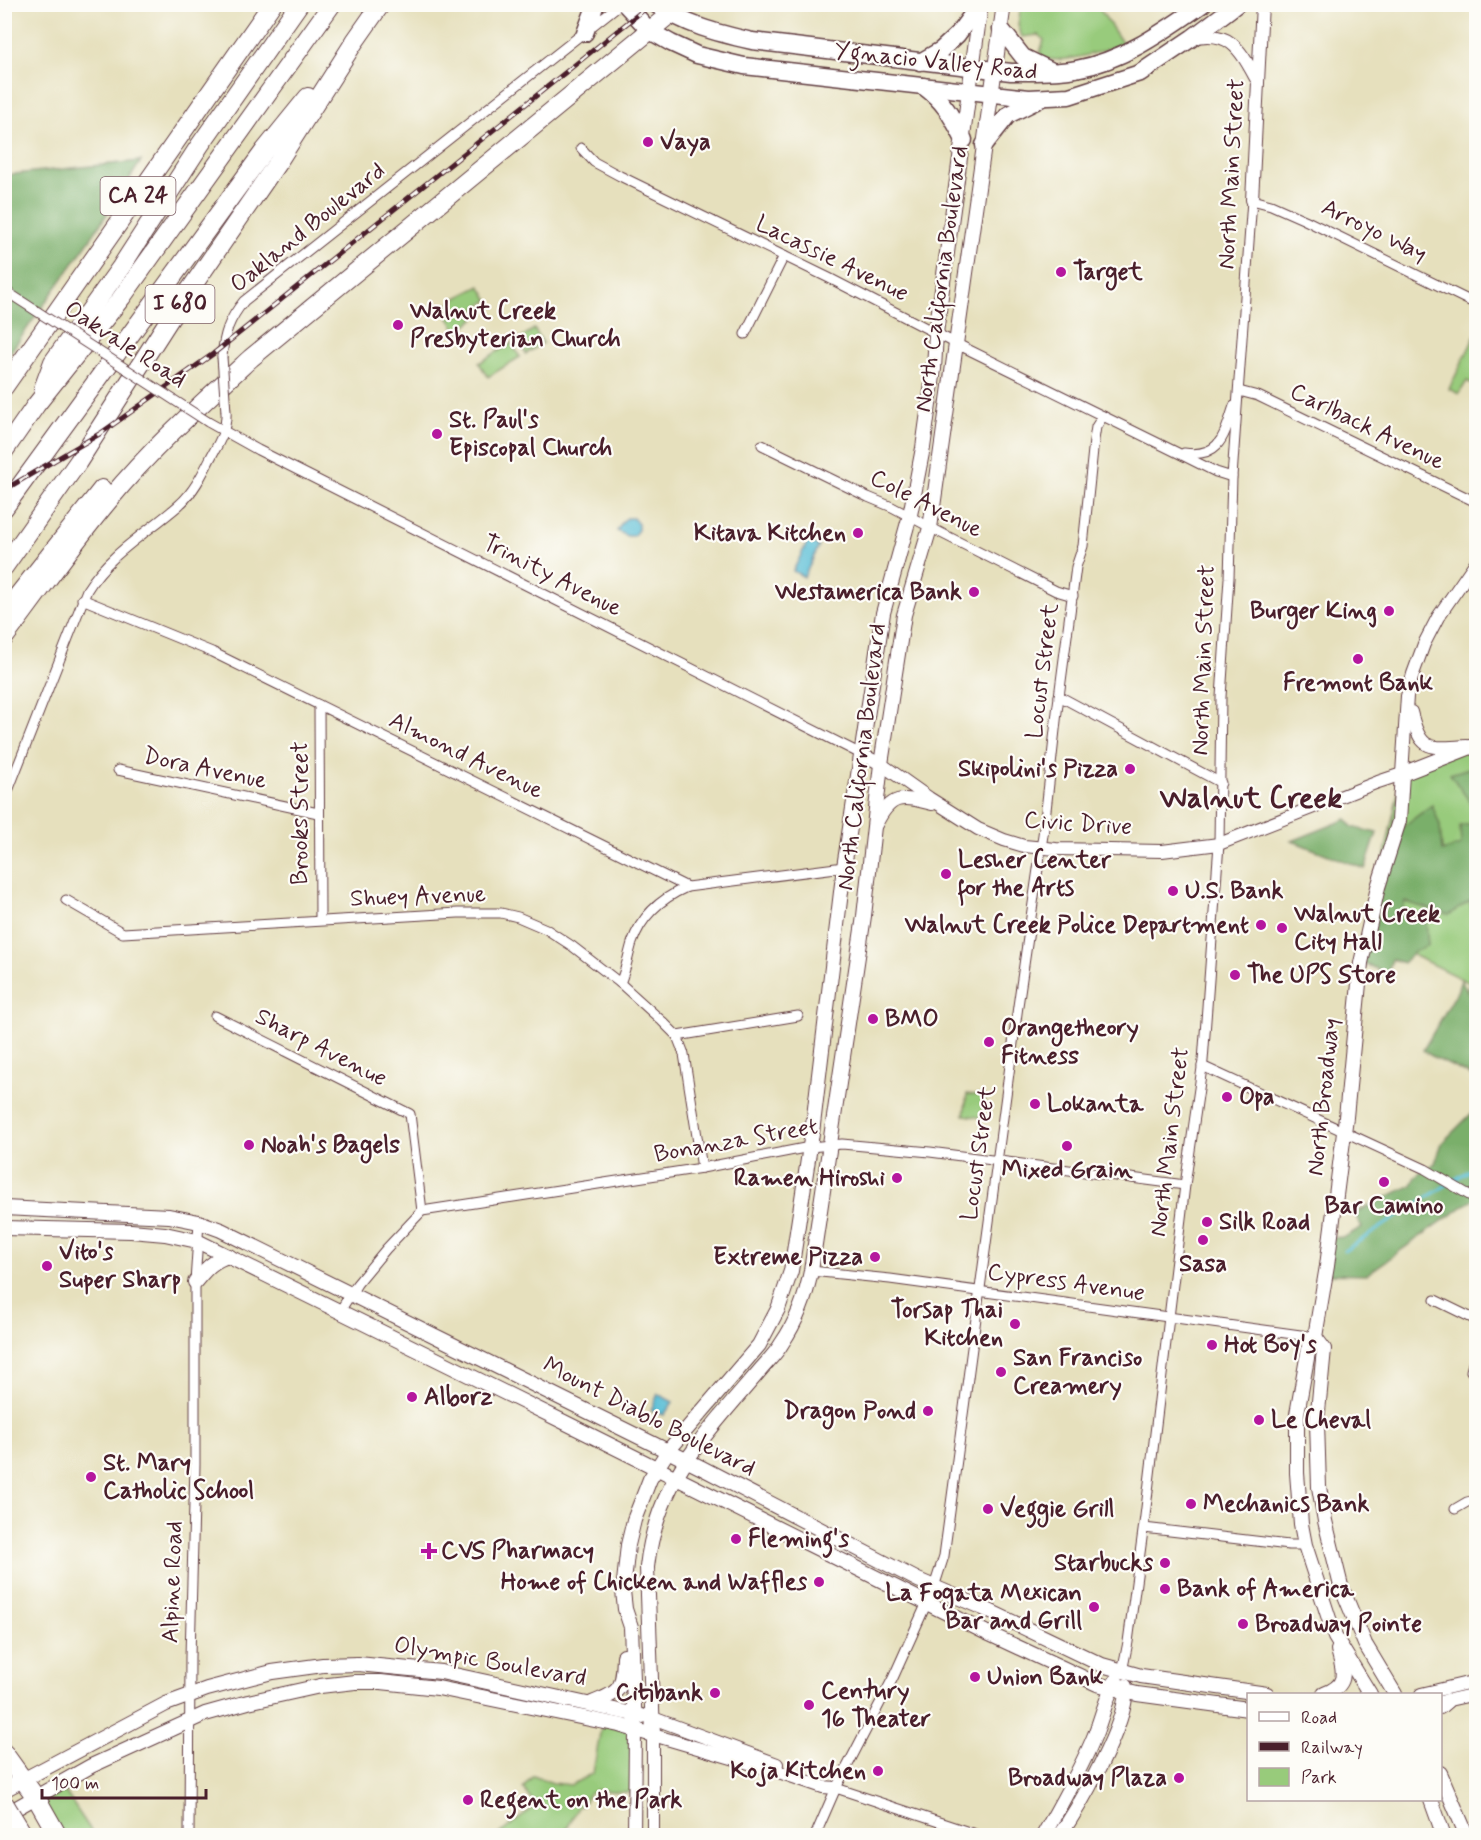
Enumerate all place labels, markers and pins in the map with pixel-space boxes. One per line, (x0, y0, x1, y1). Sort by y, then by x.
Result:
place label: Vaya (660, 127, 711, 158)
marker: Vaya (641, 135, 655, 149)
place label: Target (1073, 257, 1143, 291)
marker: Target (1054, 265, 1068, 279)
place label: Walnut Creek Presbyterian Church (409, 296, 621, 355)
marker: Walnut Creek Presbyterian Church (391, 318, 405, 332)
place label: St. Paul's Episcopal Church (449, 405, 612, 464)
marker: St. Paul's Episcopal Church (430, 427, 444, 441)
place label: Kitava Kitchen (694, 518, 846, 549)
marker: Kitava Kitchen (851, 526, 865, 540)
place label: Westamerica Bank (774, 577, 962, 608)
marker: Westamerica Bank (967, 585, 981, 599)
place label: Burger King (1250, 596, 1377, 630)
marker: Burger King (1382, 604, 1396, 618)
marker: Fremont Bank (1351, 652, 1365, 666)
place label: Fremont Bank (1283, 668, 1434, 699)
place label: Skipolini's Pizza (958, 754, 1118, 785)
marker: Skipolini's Pizza (1123, 762, 1137, 776)
place label: Lesher Center for the Arts (957, 845, 1112, 906)
marker: Lesher Center for the Arts (939, 867, 953, 881)
place label: U.S. Bank (1185, 876, 1283, 907)
marker: U.S. Bank (1166, 884, 1180, 898)
place label: Walnut Creek City Hall (1293, 899, 1440, 958)
place label: Walnut Creek Police Department (904, 910, 1249, 941)
marker: Walnut Creek Police Department (1254, 918, 1268, 932)
marker: Walnut Creek City Hall (1275, 921, 1289, 935)
place label: The UPS Store (1247, 960, 1396, 991)
marker: The UPS Store (1228, 968, 1242, 982)
place label: BMO (885, 1004, 939, 1035)
marker: BMO (866, 1012, 880, 1026)
place label: Orangetheory Fitness (1001, 1013, 1139, 1072)
marker: Orangetheory Fitness (982, 1035, 996, 1049)
place label: Opa (1239, 1082, 1275, 1113)
place label: Lokanta (1047, 1089, 1144, 1120)
marker: Opa (1220, 1090, 1234, 1104)
marker: Lokanta (1028, 1097, 1042, 1111)
place label: Noah's Bagels (261, 1130, 400, 1164)
marker: Noah's Bagels (242, 1138, 256, 1152)
marker: Mixed Grain (1060, 1139, 1074, 1153)
place label: Mixed Grain (1001, 1155, 1133, 1186)
place label: Ramen Hiroshi (734, 1163, 886, 1194)
marker: Ramen Hiroshi (890, 1171, 904, 1185)
marker: Bar Camino (1377, 1175, 1391, 1189)
place label: Bar Camino (1325, 1191, 1443, 1222)
place label: Silk Road (1219, 1207, 1310, 1238)
marker: Silk Road (1200, 1215, 1214, 1229)
marker: Sasa (1196, 1233, 1210, 1247)
place label: Vito's Super Sharp (59, 1237, 181, 1296)
place label: Extreme Pizza (713, 1242, 863, 1273)
place label: Sasa (1179, 1249, 1227, 1280)
marker: Extreme Pizza (868, 1250, 882, 1264)
marker: Vito's Super Sharp (40, 1259, 54, 1273)
place label: Torsap Thai Kitchen (891, 1295, 1003, 1354)
marker: Torsap Thai Kitchen (1008, 1317, 1022, 1331)
place label: Hot Boy's (1224, 1330, 1317, 1361)
marker: Hot Boy's (1205, 1338, 1219, 1352)
place label: San Franciso Creamery (1013, 1343, 1142, 1402)
marker: San Franciso Creamery (994, 1365, 1008, 1379)
place label: Alborz (424, 1382, 493, 1413)
marker: Alborz (405, 1390, 419, 1404)
place label: Dragon Pond (783, 1396, 916, 1430)
marker: Dragon Pond (921, 1404, 935, 1418)
place label: Le Cheval (1271, 1405, 1371, 1436)
marker: Le Cheval (1252, 1413, 1266, 1427)
place label: St. Mary Catholic School (103, 1448, 254, 1507)
marker: St. Mary Catholic School (84, 1470, 98, 1484)
place label: Mechanics Bank (1203, 1489, 1369, 1520)
place label: Veggie Grill (1000, 1494, 1115, 1528)
marker: Mechanics Bank (1184, 1497, 1198, 1511)
marker: Veggie Grill (981, 1502, 995, 1516)
place label: Fleming's (748, 1524, 850, 1558)
marker: Fleming's (729, 1532, 743, 1546)
place label: CVS Pharmacy (441, 1536, 594, 1567)
marker: CVS Pharmacy (422, 1544, 436, 1558)
place label: Starbucks (1054, 1548, 1153, 1579)
marker: Starbucks (1158, 1556, 1172, 1570)
place label: Home of Chicken and Waffles (501, 1567, 807, 1598)
place label: Bank of America (1177, 1574, 1355, 1605)
marker: Home of Chicken and Waffles (812, 1575, 826, 1589)
place label: La Fogata Mexican Bar and Grill (886, 1578, 1082, 1637)
marker: Bank of America (1158, 1582, 1172, 1596)
marker: La Fogata Mexican Bar and Grill (1087, 1600, 1101, 1614)
place label: Broadway Pointe (1255, 1609, 1422, 1640)
marker: Broadway Pointe (1236, 1617, 1250, 1631)
place label: Union Bank (987, 1662, 1104, 1693)
marker: Union Bank (968, 1670, 982, 1684)
place label: Century 16 Theater (821, 1676, 931, 1735)
place label: Citibank (615, 1678, 703, 1709)
marker: Citibank (708, 1686, 722, 1700)
marker: Century 16 Theater (802, 1698, 816, 1712)
place label: Koja Kitchen (730, 1756, 866, 1787)
place label: Broadway Plaza (1008, 1763, 1167, 1794)
marker: Koja Kitchen (871, 1764, 885, 1778)
marker: Broadway Plaza (1172, 1771, 1186, 1785)
place label: Regent on the Park (480, 1785, 682, 1819)
marker: Regent on the Park (461, 1793, 475, 1807)

